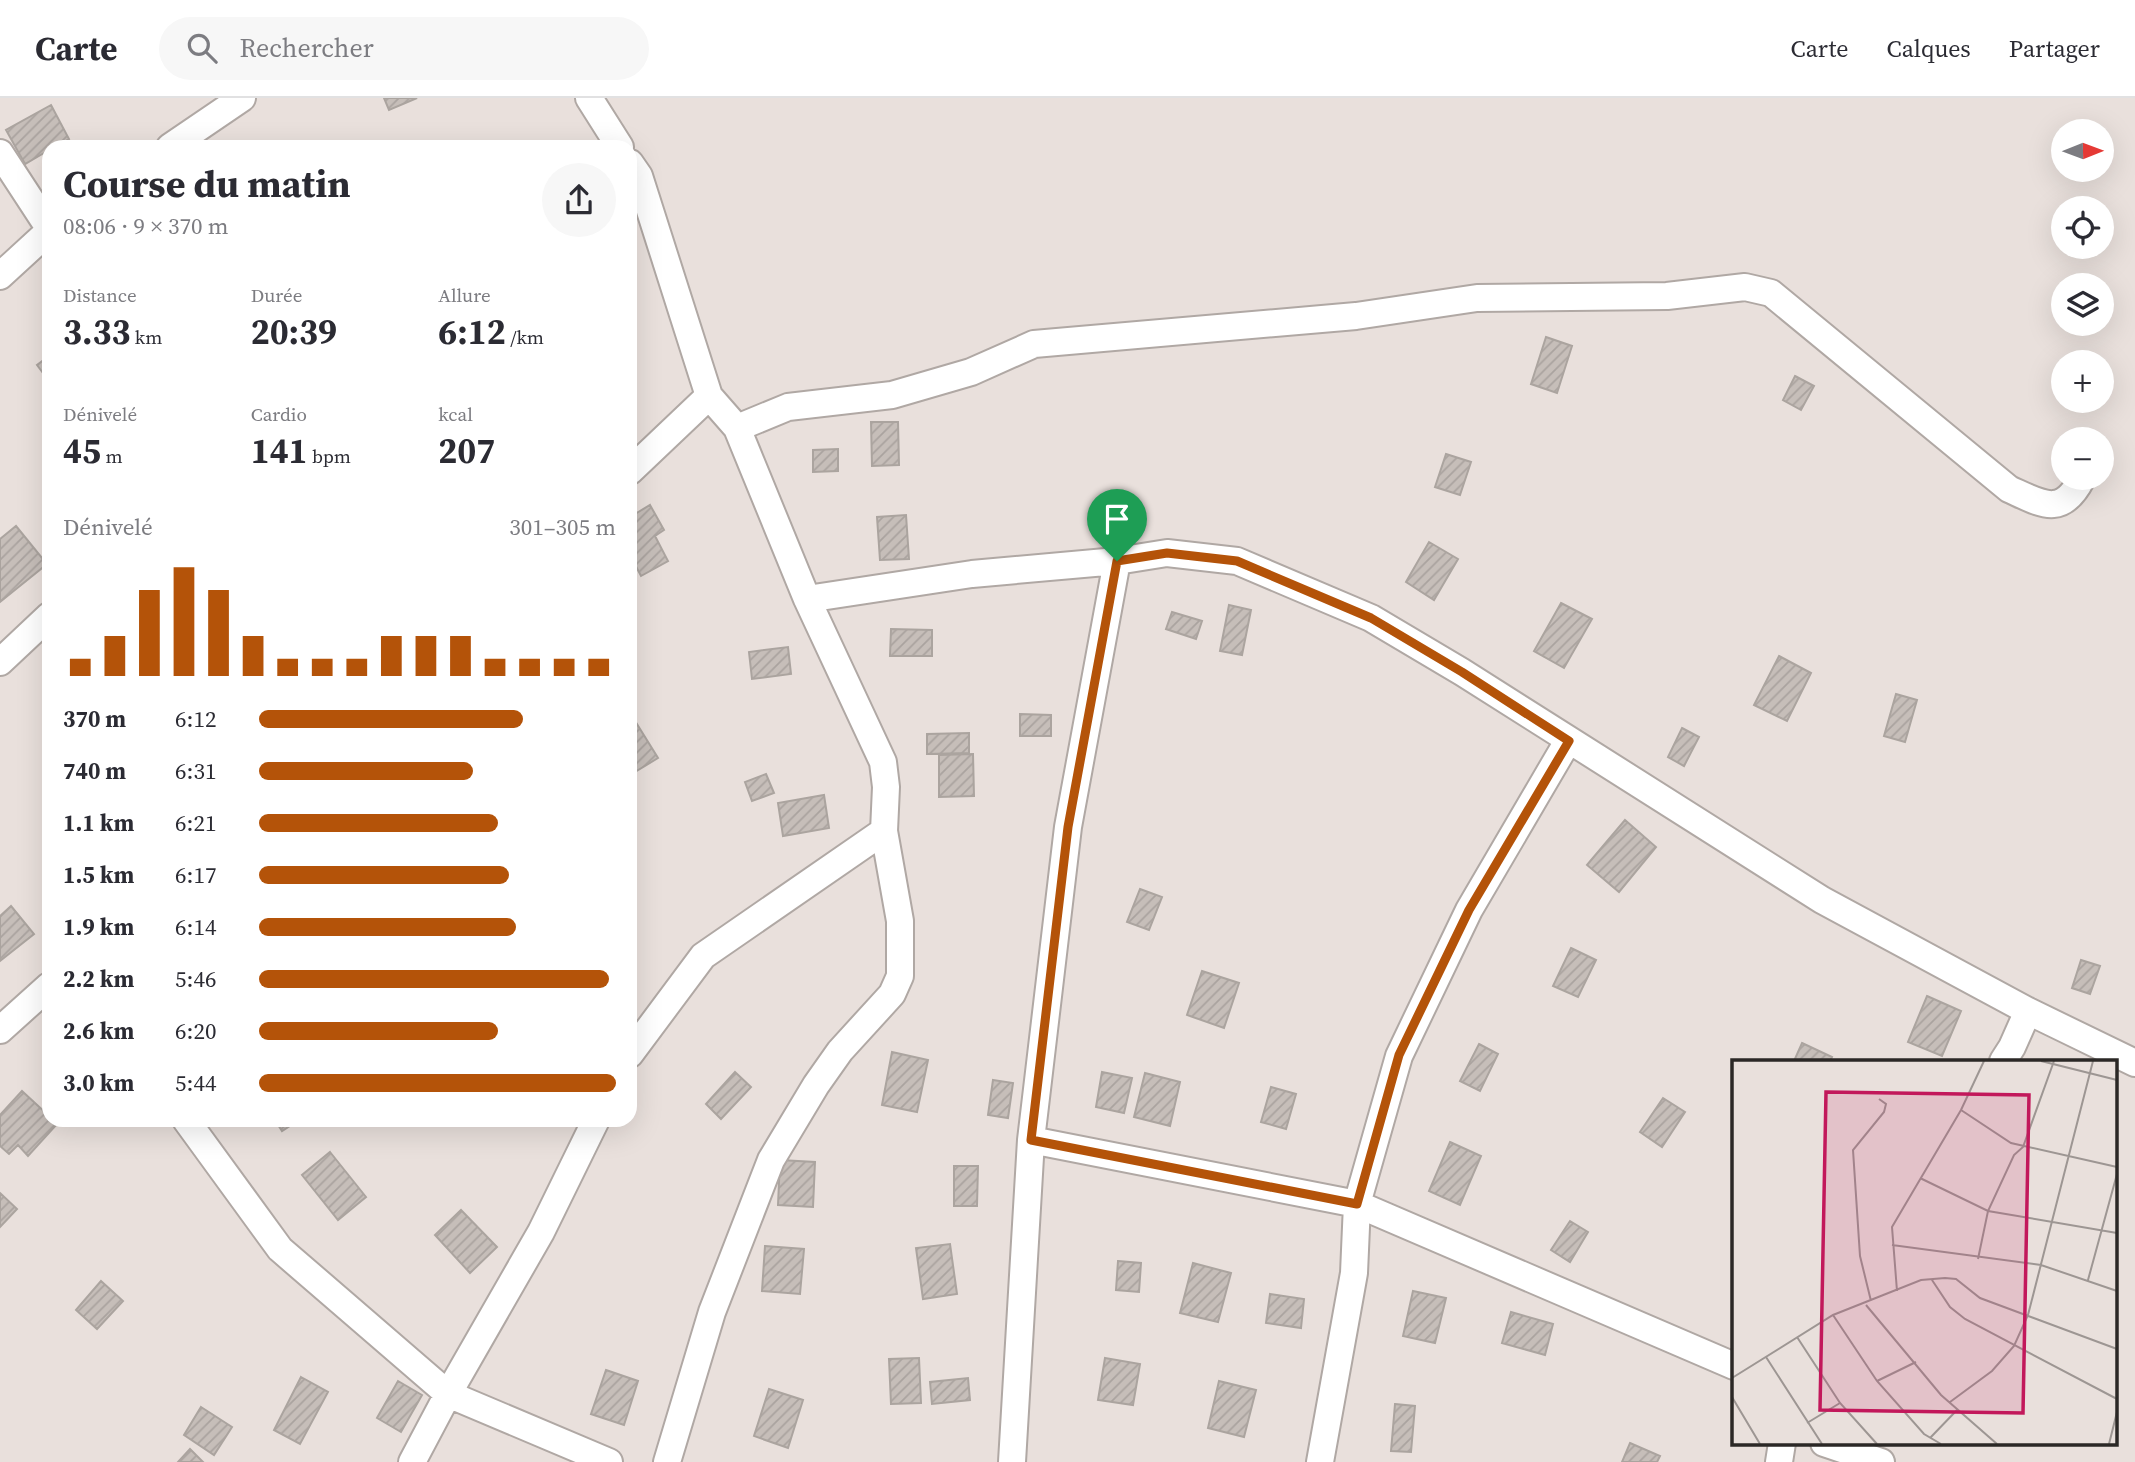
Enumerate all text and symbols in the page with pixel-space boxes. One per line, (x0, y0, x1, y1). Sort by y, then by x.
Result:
search box (159, 17, 649, 80)
text: Carte (35, 26, 117, 71)
icon: search (183, 29, 221, 67)
text: Rechercher (239, 30, 374, 66)
text: Carte (1791, 32, 1849, 65)
text: Calques (1887, 32, 1971, 65)
text: Partager (2009, 32, 2100, 65)
north arrow (2051, 119, 2114, 182)
map controls (2051, 119, 2114, 490)
text: Course du matin (63, 158, 351, 210)
button: share (542, 163, 616, 237)
button: locate (2051, 196, 2114, 259)
text: 08:06 · 9 × 370 m (63, 210, 229, 242)
button: layers (2051, 273, 2114, 336)
text: Distance (63, 282, 137, 308)
text: Durée (251, 282, 302, 308)
text: Allure (438, 282, 491, 308)
text: 3.33 (63, 308, 130, 356)
text: 20:39 (251, 308, 337, 356)
text: 6:12 (438, 308, 506, 356)
text: km (130, 324, 162, 350)
text: /km (506, 324, 544, 350)
button: + (2051, 350, 2114, 413)
text: Dénivelé (63, 401, 137, 427)
text: Cardio (251, 401, 307, 427)
text: kcal (438, 401, 473, 427)
text: 45 (63, 427, 101, 475)
text: 141 (251, 427, 308, 475)
text: 207 (438, 427, 495, 475)
button: − (2051, 427, 2114, 490)
text: m (101, 443, 123, 469)
text: bpm (308, 443, 351, 469)
pin (1087, 489, 1147, 561)
icon: arrive (1098, 500, 1136, 538)
text: Dénivelé (63, 511, 153, 543)
text: 301–305 m (509, 511, 616, 543)
text: 370 m (63, 703, 126, 735)
text: 6:12 (175, 703, 216, 735)
text: 740 m (63, 755, 126, 787)
text: 6:31 (175, 755, 216, 787)
text: 1.1 km (63, 807, 134, 839)
text: 6:21 (175, 807, 216, 839)
text: 1.5 km (63, 859, 134, 891)
text: 6:17 (175, 859, 216, 891)
text: 1.9 km (63, 911, 134, 943)
text: 6:14 (175, 911, 216, 943)
text: 2.2 km (63, 963, 134, 995)
text: 5:46 (175, 963, 216, 995)
text: 2.6 km (63, 1015, 134, 1047)
text: 6:20 (175, 1015, 216, 1047)
inset map (1732, 1060, 2118, 1444)
text: 3.0 km (63, 1067, 134, 1099)
text: 5:44 (175, 1067, 216, 1099)

